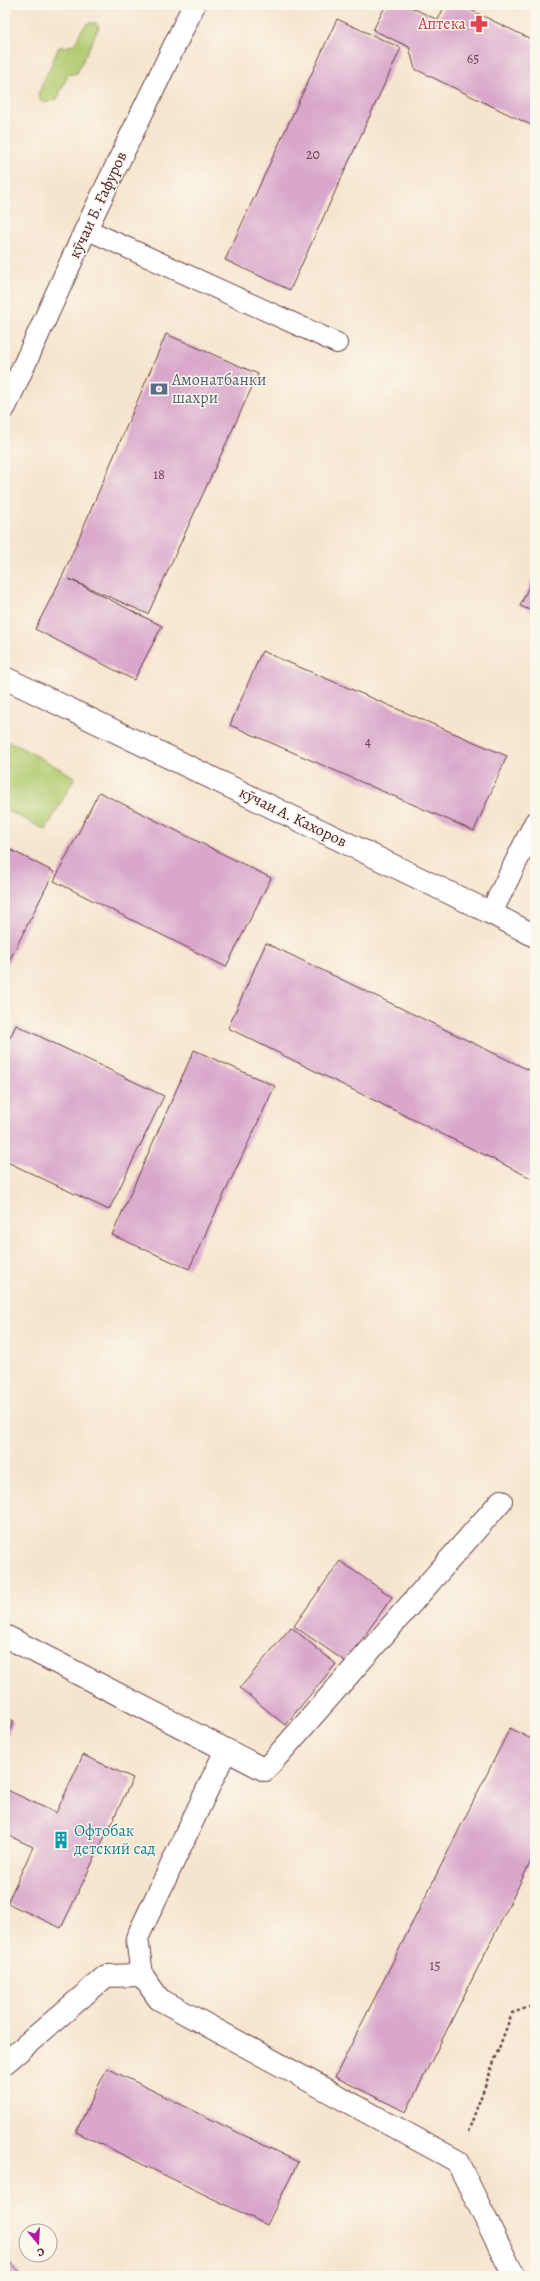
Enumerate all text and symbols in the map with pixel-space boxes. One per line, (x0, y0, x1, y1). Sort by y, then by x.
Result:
place label: Аптека (417, 13, 467, 35)
pharmacy icon: Аптека (469, 14, 489, 34)
house number: 65 (467, 49, 479, 68)
house number: 20 (306, 145, 320, 164)
street label: кӯчаи Б. Ғафуров (64, 148, 132, 262)
place label: Амонатбанки шахри (171, 369, 266, 409)
bank icon: Амонатбанки шахри (149, 379, 169, 399)
house number: 18 (153, 465, 165, 484)
house number: 4 (365, 732, 371, 751)
street label: кӯчаи А. Кахоров (235, 781, 351, 853)
place label: Офтобак детский сад (73, 1820, 156, 1860)
building icon: Офтобак детский сад (51, 1830, 71, 1850)
house number: 15 (430, 1956, 440, 1975)
north arrow (18, 2223, 58, 2263)
text: С (35, 2244, 46, 2260)

